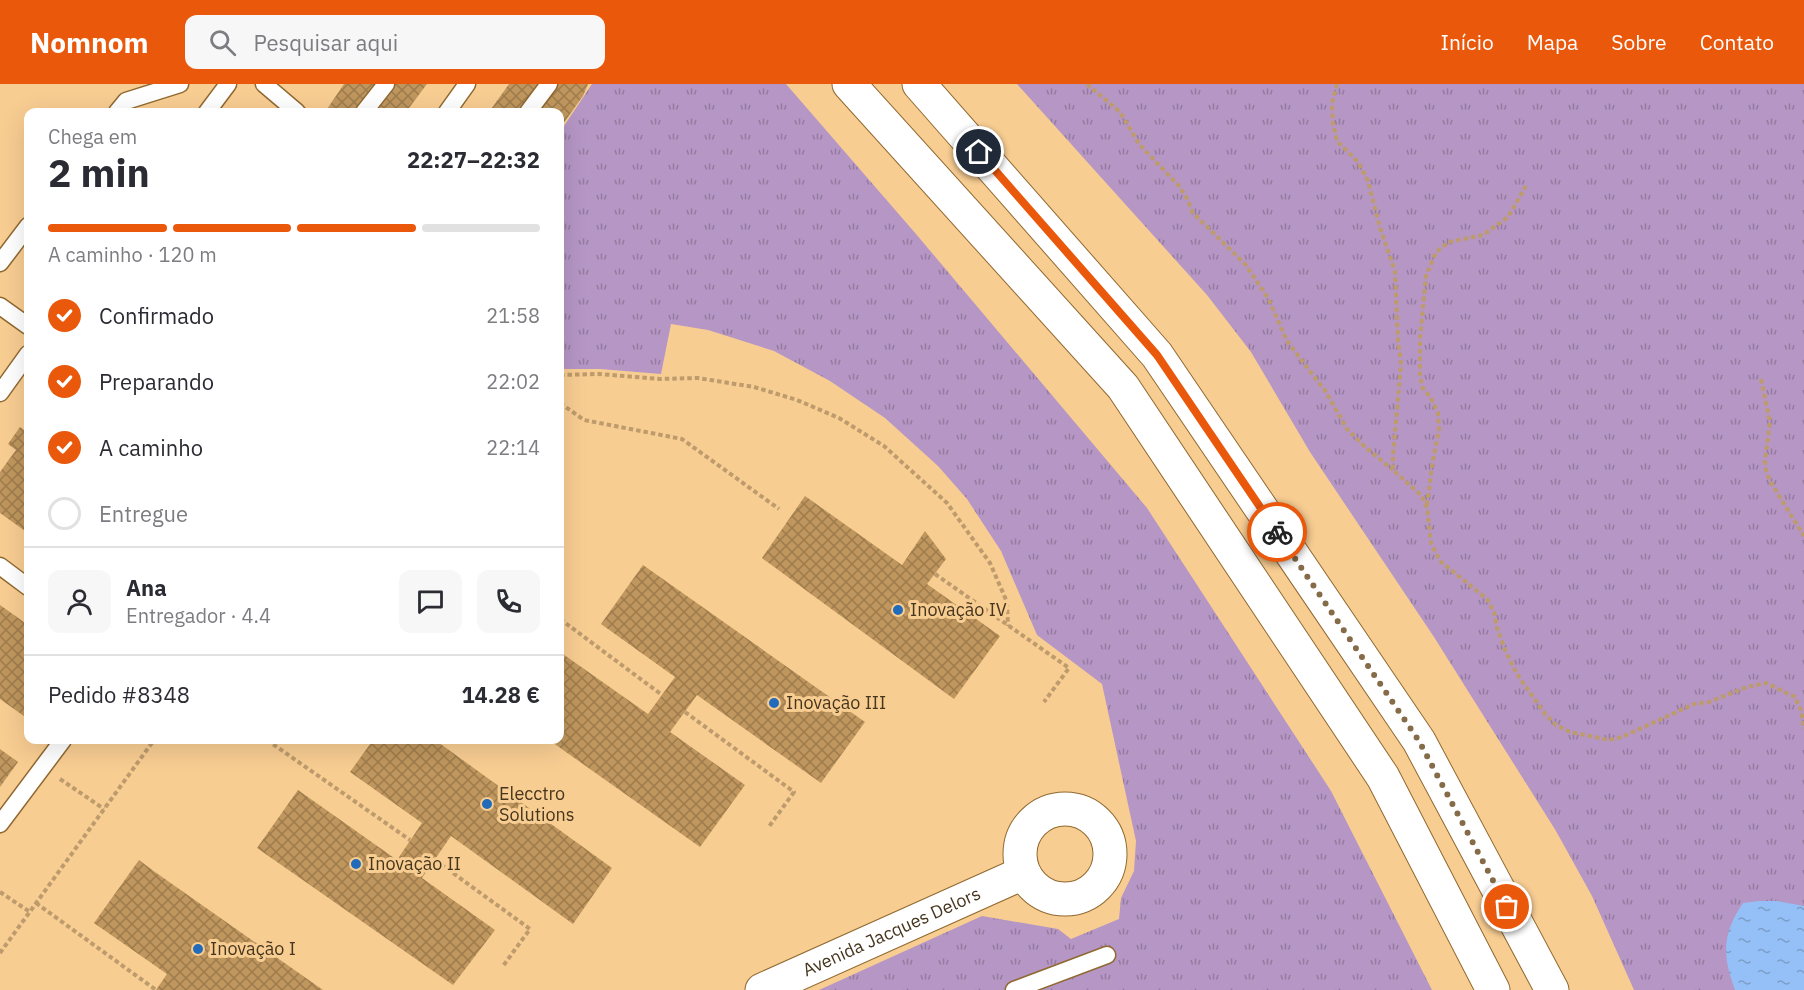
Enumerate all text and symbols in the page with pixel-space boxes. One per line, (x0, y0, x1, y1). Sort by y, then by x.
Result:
search box (185, 15, 605, 69)
text: Nomnom (30, 24, 149, 61)
icon: search (206, 26, 239, 59)
text: Pesquisar aqui (254, 28, 398, 57)
text: Início (1441, 28, 1494, 56)
text: Mapa (1527, 28, 1578, 56)
text: Sobre (1611, 28, 1667, 56)
text: Contato (1700, 28, 1774, 56)
text: Chega em (48, 123, 137, 150)
pin (953, 126, 1004, 177)
icon: home (962, 135, 995, 168)
text: 22:27–22:32 (407, 145, 540, 174)
text: 2 min (48, 147, 150, 198)
text: A caminho · 120 m (48, 241, 217, 268)
icon: check (48, 299, 81, 332)
text: Confirmado (99, 301, 214, 330)
text: 21:58 (486, 302, 540, 329)
icon: check (48, 365, 81, 398)
text: Preparando (99, 367, 214, 396)
text: 22:02 (486, 368, 540, 395)
icon: check (48, 431, 81, 464)
text: A caminho (99, 433, 203, 462)
text: 22:14 (486, 434, 540, 461)
text: Entregue (99, 499, 188, 528)
courier (1247, 502, 1307, 562)
icon: bike (1261, 516, 1294, 549)
button: person (48, 570, 111, 633)
button: chat (399, 570, 462, 633)
button: phone (477, 570, 540, 633)
text: Ana (126, 573, 167, 602)
place label: Inovação IV (910, 598, 1007, 621)
text: Entregador · 4.4 (126, 602, 271, 629)
marker: Inovação IV (891, 603, 905, 617)
text: Pedido #8348 (48, 680, 190, 709)
text: 14.28 € (461, 680, 540, 709)
place label: Inovação III (786, 691, 886, 714)
marker: Inovação III (767, 696, 781, 710)
place label: Elecctro Solutions (499, 782, 575, 826)
marker: Elecctro Solutions (480, 797, 494, 811)
place label: Inovação II (368, 852, 461, 875)
marker: Inovação II (349, 857, 363, 871)
pin (1481, 881, 1532, 932)
street label: Avenida Jacques Delors (799, 882, 984, 981)
icon: bag (1490, 890, 1523, 923)
place label: Inovação I (210, 937, 296, 960)
marker: Inovação I (191, 942, 205, 956)

